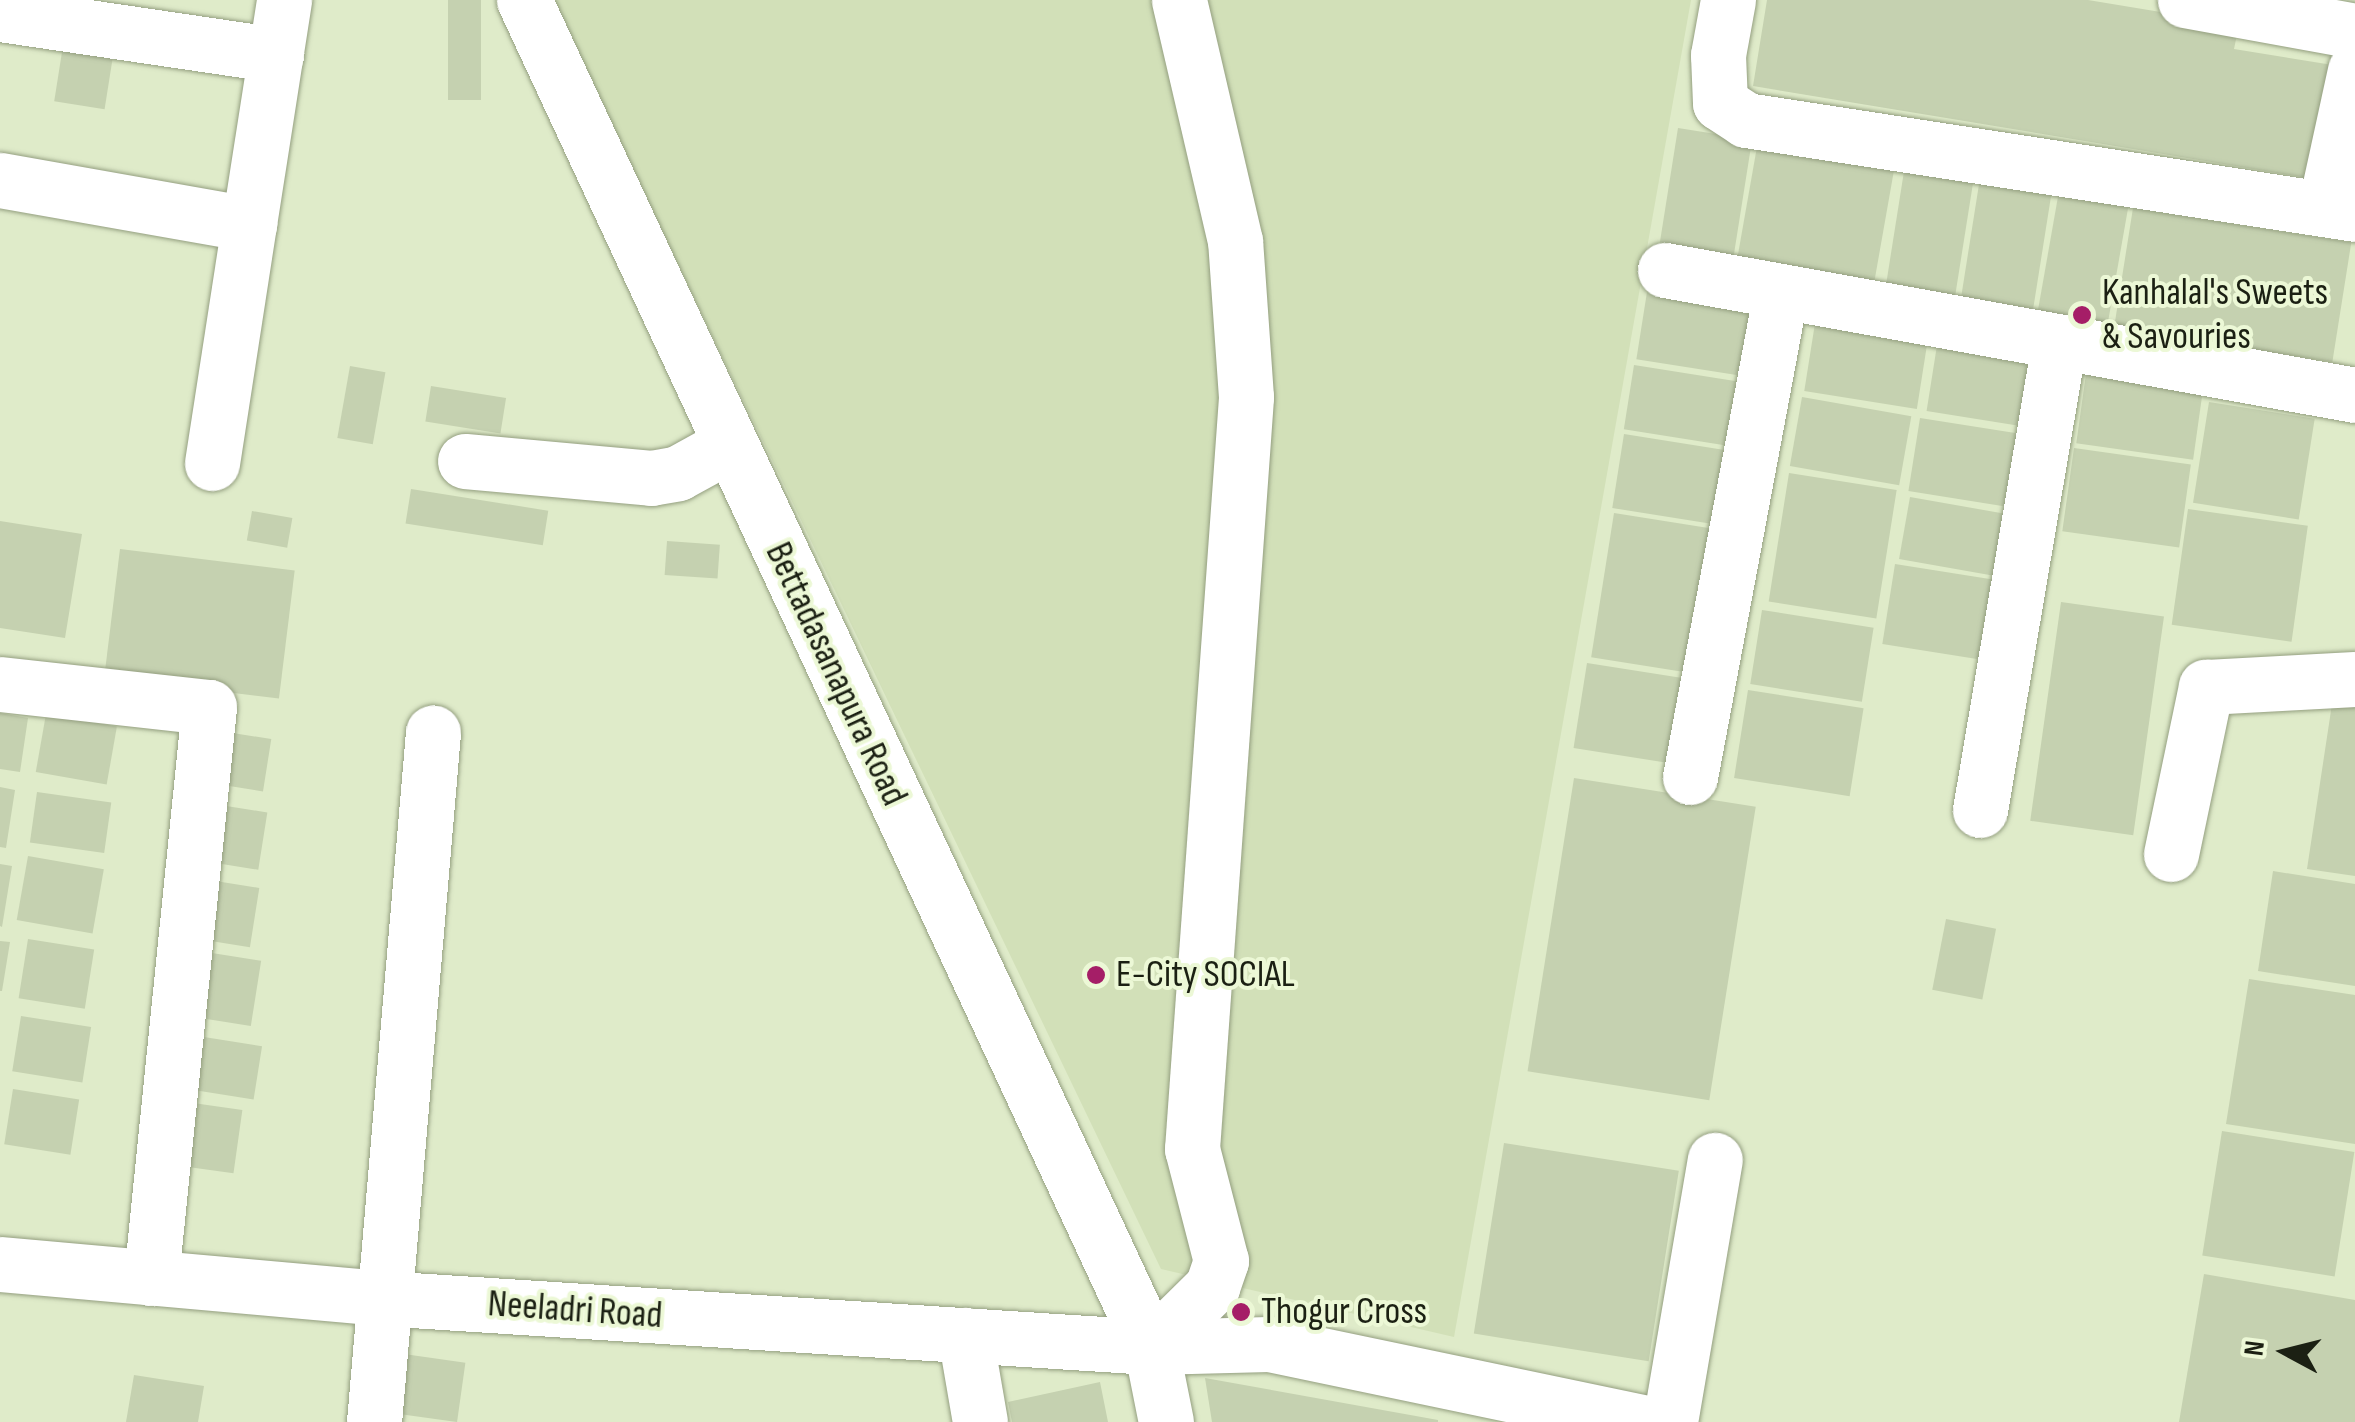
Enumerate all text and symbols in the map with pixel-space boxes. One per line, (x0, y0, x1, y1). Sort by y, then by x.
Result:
place label: Kanhalal's Sweets & Savouries (2102, 270, 2328, 360)
marker: Kanhalal's Sweets & Savouries (2071, 304, 2093, 326)
street label: Bettadasanapura Road (755, 535, 917, 813)
place label: E-City SOCIAL (1116, 952, 1295, 998)
marker: E-City SOCIAL (1085, 964, 1107, 986)
street label: Neeladri Road (486, 1281, 664, 1339)
place label: Thogur Cross (1261, 1289, 1427, 1335)
marker: Thogur Cross (1230, 1301, 1252, 1323)
north arrow (2235, 1302, 2335, 1402)
text: N (2237, 1339, 2272, 1358)

